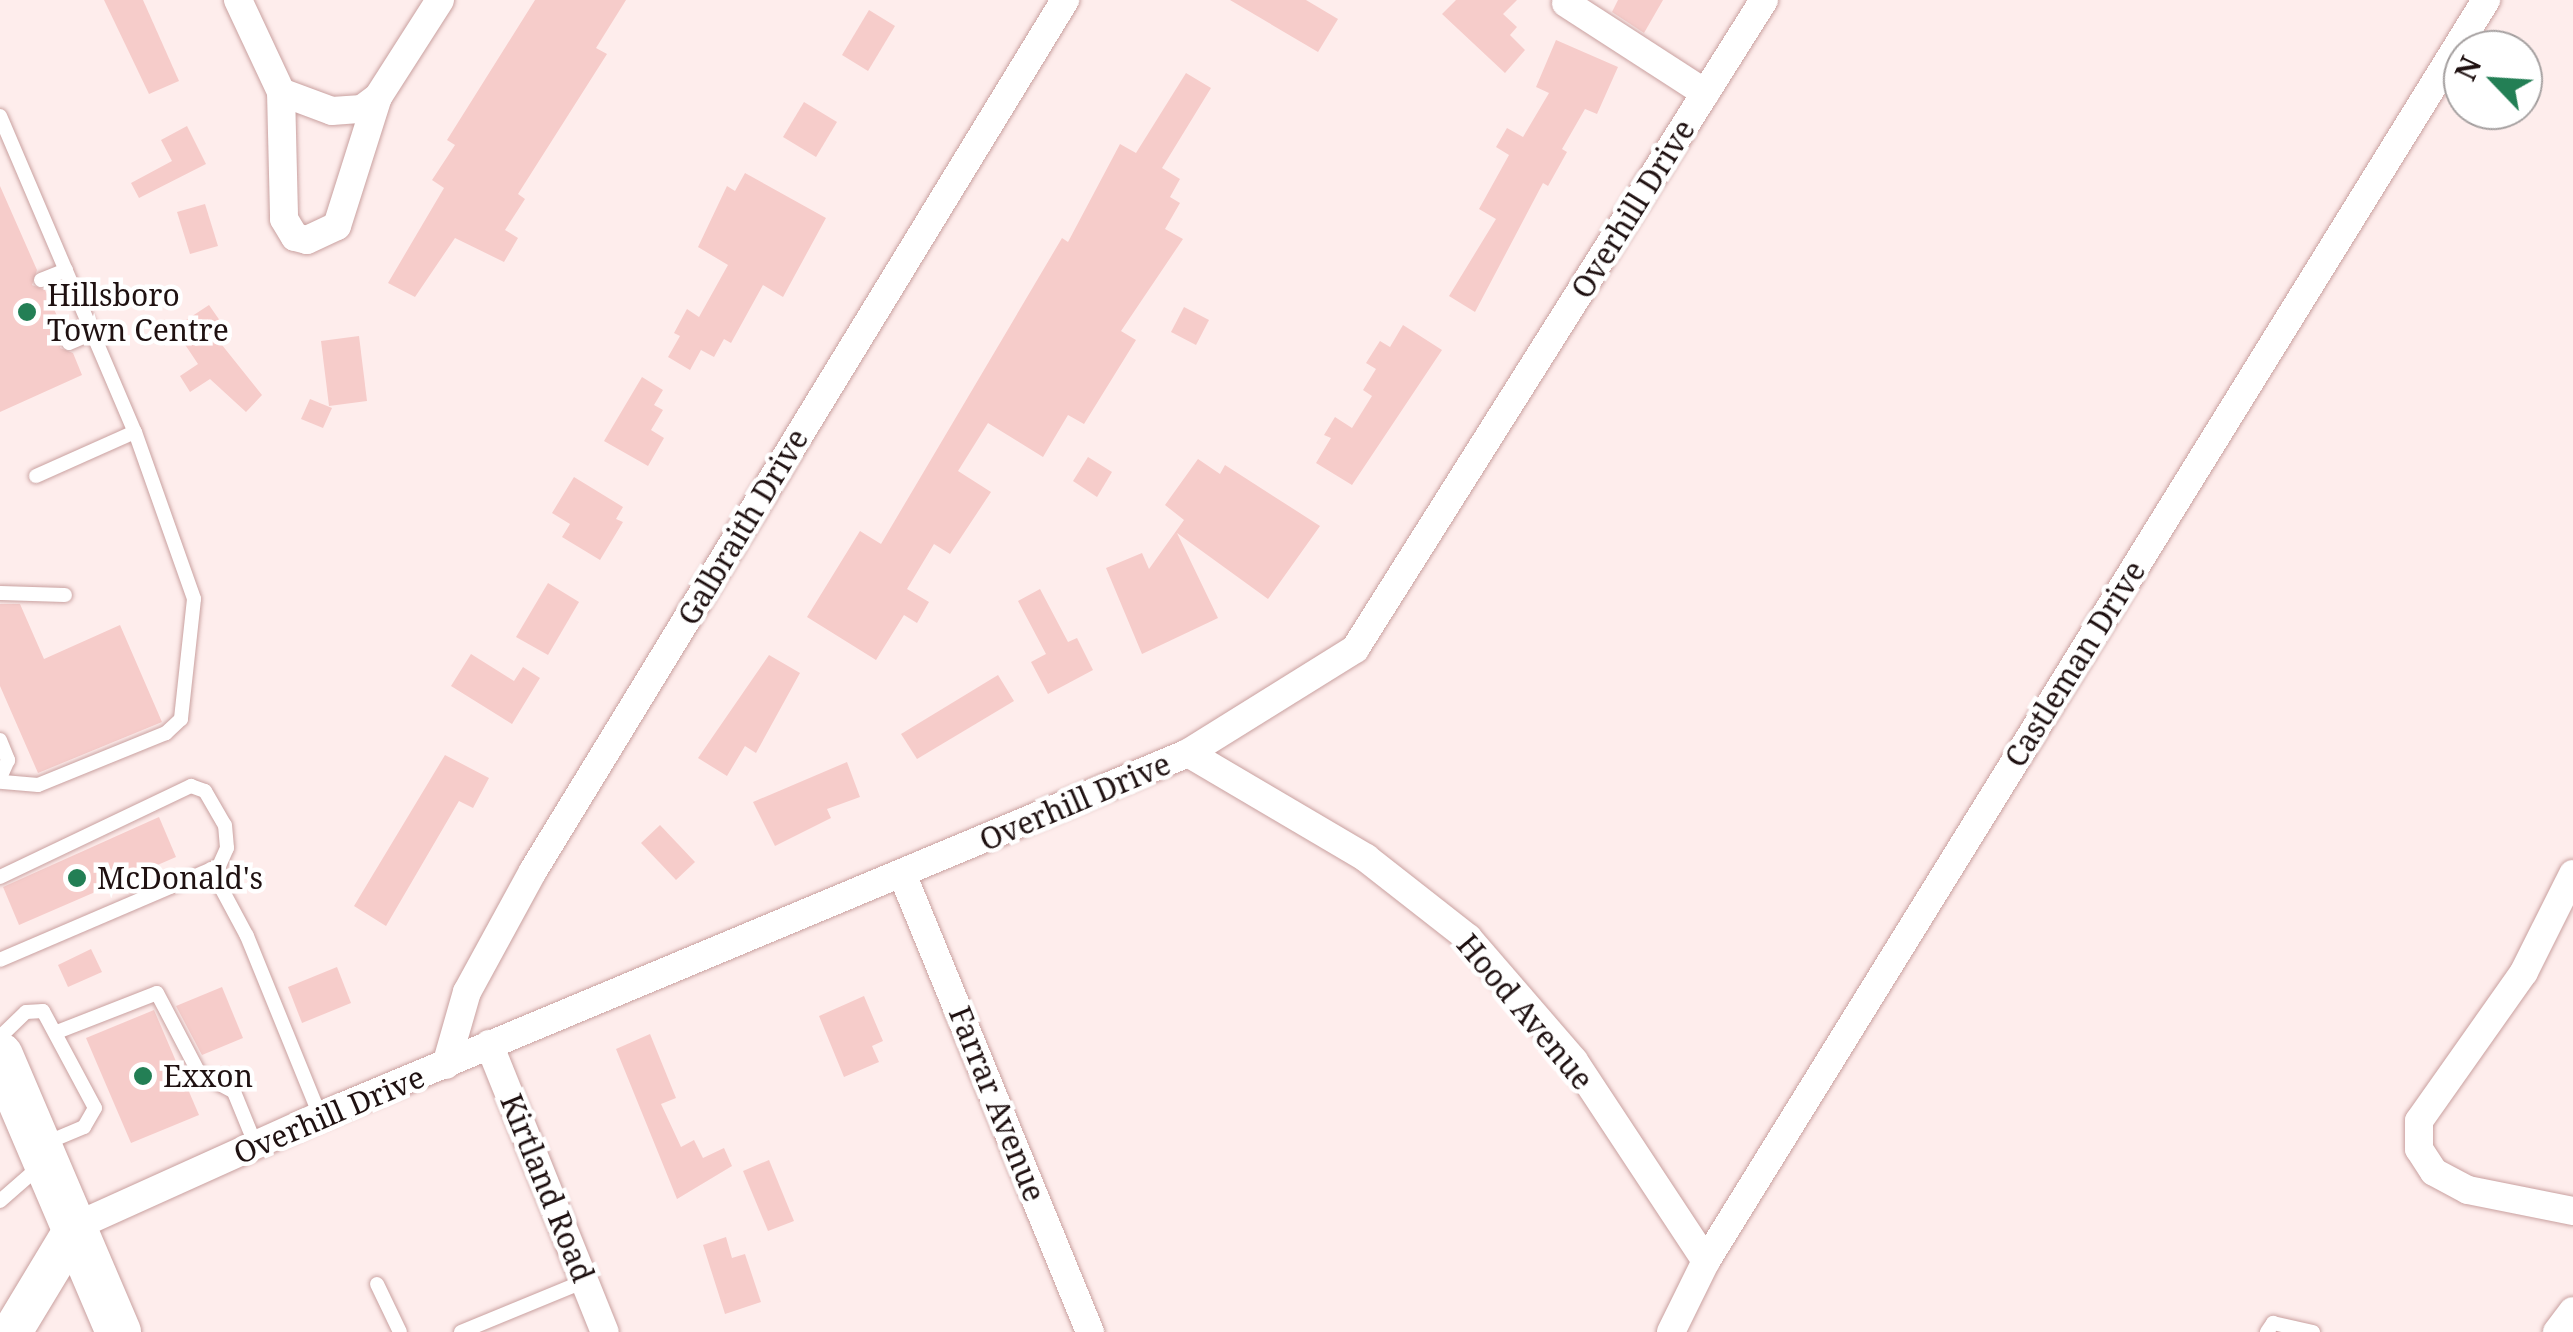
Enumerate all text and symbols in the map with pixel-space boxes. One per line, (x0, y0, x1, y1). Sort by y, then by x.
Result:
north arrow (2443, 30, 2543, 130)
text: N (2446, 50, 2490, 86)
street label: Overhill Drive (1564, 113, 1702, 305)
place label: Hillsboro Town Centre (47, 277, 229, 348)
marker: Hillsboro Town Centre (16, 301, 38, 323)
street label: Galbraith Drive (670, 422, 816, 632)
street label: Castleman Drive (1997, 554, 2153, 774)
street label: Overhill Drive (974, 746, 1176, 858)
place label: McDonald's (97, 860, 263, 896)
marker: McDonald's (66, 867, 88, 889)
street label: Hood Avenue (1450, 927, 1600, 1097)
street label: Farrar Avenue (942, 1001, 1052, 1207)
place label: Exxon (163, 1058, 253, 1094)
street label: Overhill Drive (228, 1059, 430, 1171)
marker: Exxon (132, 1065, 154, 1087)
street label: Kirtland Road (493, 1089, 601, 1287)

